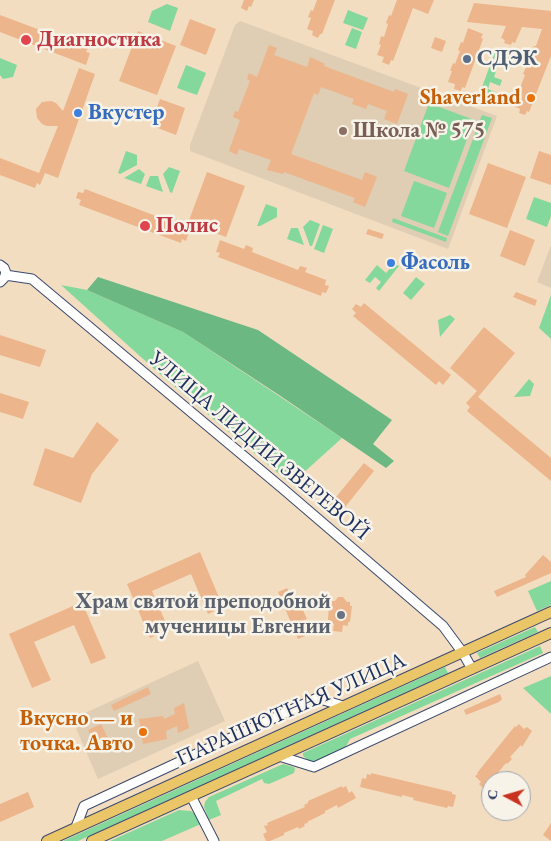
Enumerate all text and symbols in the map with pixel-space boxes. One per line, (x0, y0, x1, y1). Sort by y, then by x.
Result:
place label: Диагностика (37, 27, 161, 53)
marker: Диагностика (19, 33, 33, 47)
place label: СДЭК (477, 46, 538, 72)
marker: СДЭК (461, 53, 473, 65)
place label: Shaverland (420, 85, 521, 111)
marker: Shaverland (525, 92, 537, 104)
place label: Вкустер (88, 100, 164, 126)
marker: Вкустер (72, 107, 84, 119)
place label: Школа № 575 (353, 118, 485, 144)
marker: Школа № 575 (337, 125, 349, 137)
place label: Полис (156, 213, 218, 239)
marker: Полис (138, 219, 152, 233)
place label: Фасоль (401, 250, 470, 276)
marker: Фасоль (385, 257, 397, 269)
street label: УЛИЦА ЛИДИИ ЗВЕРЕВОЙ (143, 346, 375, 546)
place label: Храм святой преподобной мученицы Евгении (76, 589, 331, 640)
marker: Храм святой преподобной мученицы Евгении (335, 609, 347, 621)
street label: ПАРАШЮТНАЯ УЛИЦА (172, 647, 410, 773)
place label: Вкусно — и точка. Авто (20, 706, 133, 758)
marker: Вкусно — и точка. Авто (137, 726, 149, 738)
north arrow (481, 771, 531, 821)
text: С (483, 789, 502, 800)

